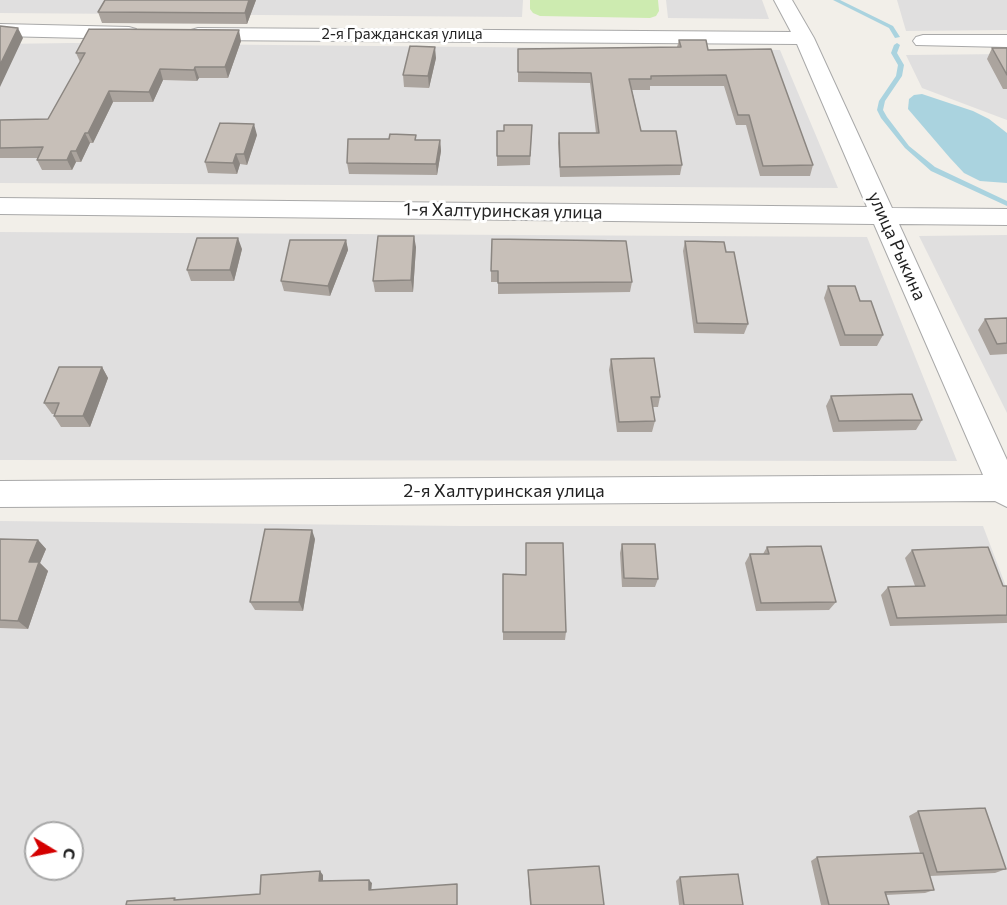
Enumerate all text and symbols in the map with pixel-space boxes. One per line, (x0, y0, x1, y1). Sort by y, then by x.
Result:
street label: 2-я Гражданская улица (321, 25, 483, 43)
street label: улица Рыкина (863, 188, 931, 304)
street label: 1-я Халтуринская улица (403, 198, 603, 224)
street label: 2-я Халтуринская улица (403, 480, 605, 502)
north arrow (24, 821, 84, 881)
text: С (60, 847, 81, 861)

